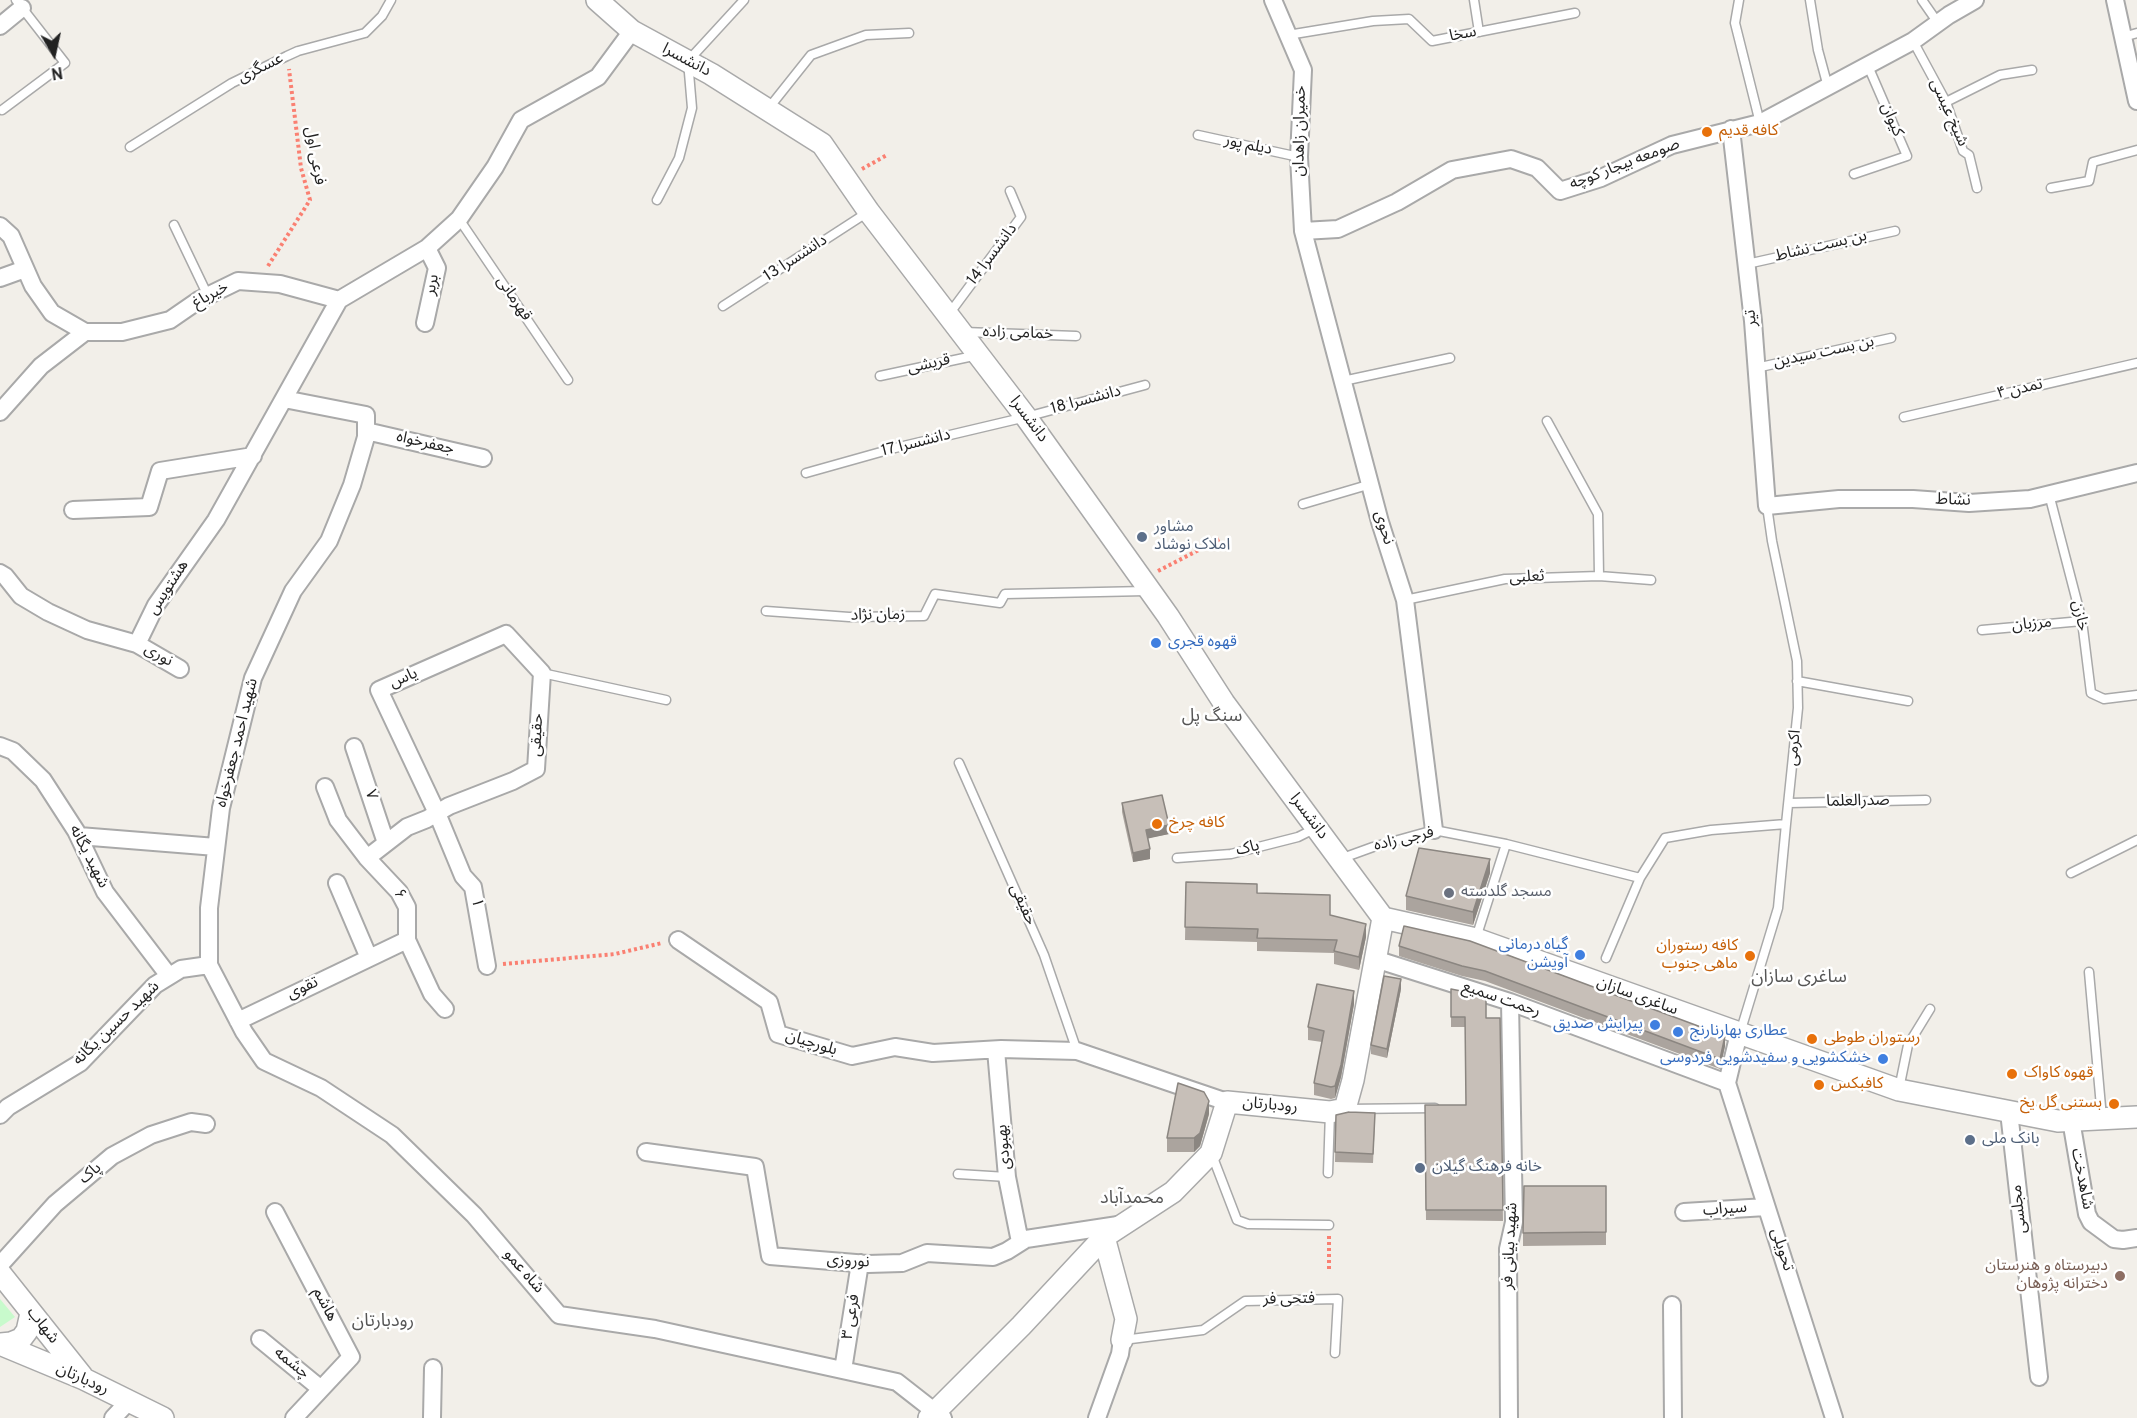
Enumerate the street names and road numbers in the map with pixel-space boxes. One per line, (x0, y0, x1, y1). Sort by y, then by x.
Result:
street label: سخا (1448, 23, 1478, 47)
street label: دانشسرا (658, 40, 714, 82)
street label: عسگری (235, 50, 287, 88)
street label: شیخ عیسی (1925, 76, 1971, 150)
street label: خمیران زاهدان (1291, 85, 1311, 177)
street label: کیوان (1875, 100, 1907, 140)
street label: فرعی اول (299, 125, 329, 187)
street label: دیلم پور (1222, 132, 1274, 160)
street label: صومعه بیجار کوچه (1567, 135, 1683, 195)
street label: دانشسرا 14 (964, 220, 1022, 290)
street label: بن بست نشاط (1773, 227, 1869, 267)
street label: دانشسرا 13 (761, 231, 831, 287)
street label: بربر (422, 273, 444, 297)
street label: قهرمانی (491, 273, 535, 325)
street label: خیرباغ (190, 278, 232, 314)
street label: تیر (1742, 308, 1762, 328)
street label: خمامی زاده (982, 323, 1054, 345)
street label: بن بست سیدین (1772, 333, 1876, 373)
street label: قریشی (906, 351, 952, 379)
street label: تمدن ۴ (1995, 375, 2045, 405)
street label: دانشسرا 18 (1049, 382, 1123, 420)
street label: دانشسرا (1004, 393, 1052, 447)
street label: دانشسرا 17 (879, 426, 953, 462)
street label: جعفرخواه (394, 428, 456, 460)
street label: نشاط (1935, 491, 1971, 511)
street label: نحوی (1369, 509, 1397, 547)
street label: هشتویس (144, 557, 194, 619)
street label: ثعلبی (1509, 567, 1545, 589)
street label: خازن (2066, 599, 2092, 633)
street label: زمان نژاد (850, 606, 906, 626)
street label: مرزبان (2011, 614, 2053, 636)
street label: نوری (140, 640, 176, 672)
street label: یاس (387, 665, 421, 693)
street label: شهید احمد جعفرخواه (213, 676, 263, 810)
street label: حقیقی (527, 713, 549, 757)
street label: اکرمی (1784, 729, 1806, 767)
street label: ۷ (359, 788, 381, 802)
street label: دانشسرا (1284, 790, 1332, 844)
street label: صدرالعلما (1826, 792, 1890, 812)
street label: شهید یگانه (64, 822, 112, 892)
street label: فرجی زاده (1372, 824, 1436, 856)
street label: پاک (1234, 837, 1262, 861)
street label: حقیقی (1004, 881, 1040, 929)
street label: ۶ (389, 886, 409, 904)
street label: ۱ (466, 897, 486, 909)
street label: تقوی (284, 973, 322, 1005)
street label: ساغری سازان (1594, 973, 1680, 1021)
street label: شهید حسین یگانه (70, 978, 164, 1070)
street label: رحمت سمیع (1459, 978, 1543, 1022)
street label: بلورچیان (783, 1027, 839, 1061)
street label: رودبارتان (1242, 1094, 1298, 1118)
street label: بهبودی (993, 1124, 1017, 1170)
street label: شاهدخت (2066, 1147, 2096, 1211)
street label: پاک (76, 1159, 106, 1189)
street label: مجلسی (2008, 1184, 2032, 1234)
street label: سیراب (1702, 1199, 1748, 1221)
street label: شهید بیانی فر (1499, 1202, 1523, 1290)
street label: تحویلی (1765, 1226, 1797, 1274)
street label: شاه عمو (499, 1246, 547, 1298)
street label: نوروزی (826, 1251, 870, 1273)
street label: هاشم (307, 1285, 341, 1325)
street label: فتحی فر (1263, 1290, 1315, 1310)
street label: فرعی ۳ (839, 1293, 865, 1341)
street label: شهاب (22, 1304, 62, 1348)
street label: چشمه (269, 1344, 313, 1384)
street label: رودبارتان (53, 1360, 111, 1400)

